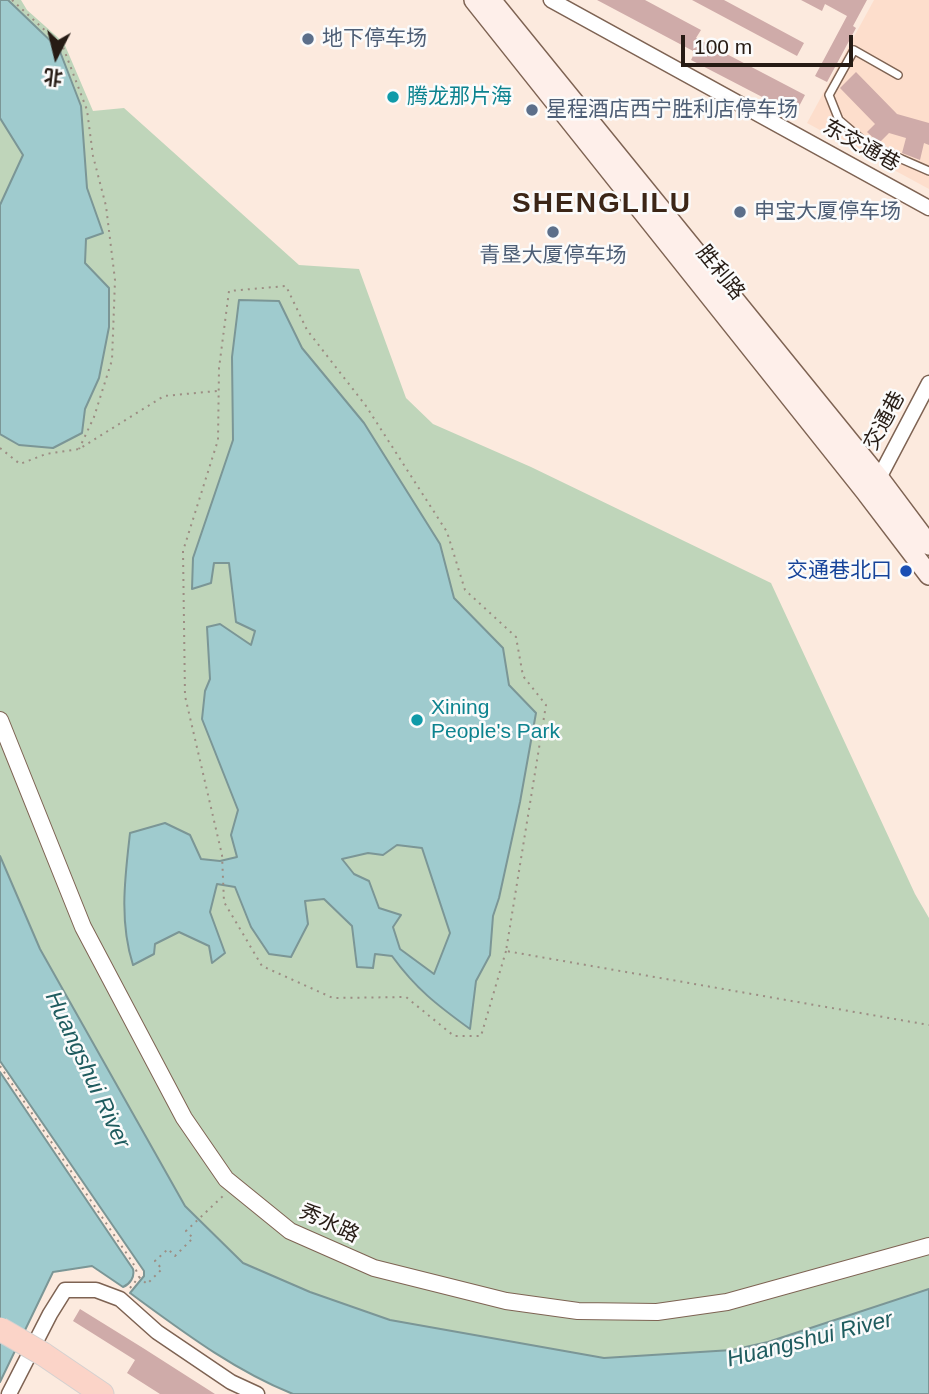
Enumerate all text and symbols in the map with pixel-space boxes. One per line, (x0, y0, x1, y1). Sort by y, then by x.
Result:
north arrow (21, 21, 91, 91)
scale bar (684, 21, 856, 65)
place label: 地下停车场 (322, 26, 427, 52)
marker: 地下停车场 (300, 31, 316, 47)
text: 100 m (694, 35, 752, 58)
text: 北 (43, 66, 64, 89)
place label: 腾龙那片海 (407, 84, 512, 110)
marker: 腾龙那片海 (385, 89, 401, 105)
place label: 星程酒店西宁胜利店停车场 (546, 97, 798, 123)
marker: 星程酒店西宁胜利店停车场 (524, 102, 540, 118)
street label: 东交通巷 (818, 115, 904, 177)
district label: SHENGLILU (513, 187, 691, 221)
place label: 申宝大厦停车场 (754, 199, 901, 225)
marker: 申宝大厦停车场 (732, 204, 748, 220)
marker: 青垦大厦停车场 (545, 224, 561, 240)
street label: 胜利路 (690, 241, 750, 305)
place label: 青垦大厦停车场 (480, 243, 626, 269)
street label: 交通巷 (859, 387, 911, 455)
place label: 交通巷北口 (787, 558, 892, 584)
marker: 交通巷北口 (898, 563, 914, 579)
place label: Xining People's Park (431, 695, 560, 745)
marker: Xining People's Park (409, 712, 425, 728)
water label: Huangshui River (39, 987, 135, 1153)
street label: 秀水路 (295, 1199, 363, 1249)
water label: Huangshui River (724, 1306, 896, 1374)

